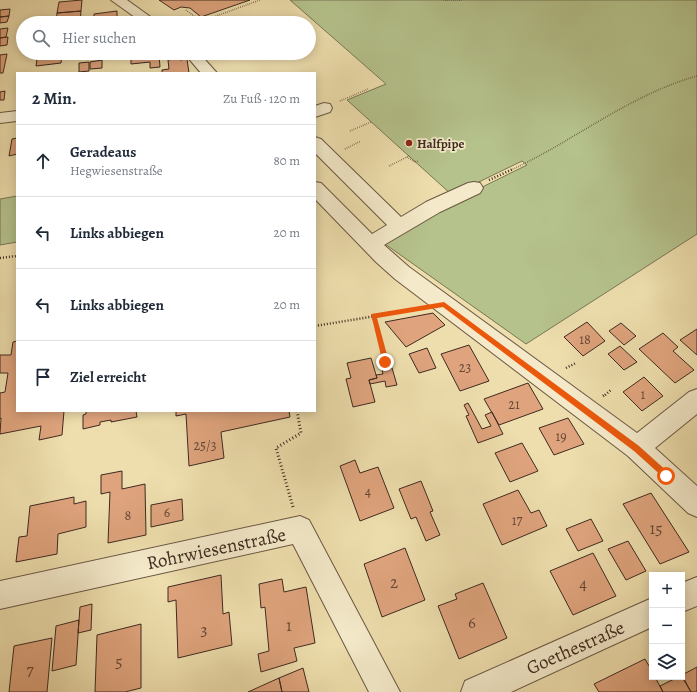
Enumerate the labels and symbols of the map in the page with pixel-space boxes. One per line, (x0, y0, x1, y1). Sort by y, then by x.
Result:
place label: Halfpipe (417, 135, 464, 152)
marker: Halfpipe (404, 138, 414, 148)
house number: 18 (579, 330, 591, 349)
route end (376, 353, 394, 371)
house number: 23 (459, 358, 471, 377)
house number: 1 (641, 385, 646, 404)
house number: 21 (508, 395, 520, 414)
house number: 19 (555, 427, 567, 446)
house number: 25/3 (193, 436, 217, 455)
route start (657, 467, 675, 485)
house number: 4 (365, 482, 371, 501)
house number: 6 (164, 503, 170, 522)
house number: 8 (125, 506, 132, 525)
house number: 17 (512, 511, 522, 530)
house number: 15 (649, 517, 663, 540)
street label: Rohrwiesenstraße (144, 522, 288, 576)
house number: 2 (390, 571, 398, 594)
house number: 4 (579, 572, 587, 595)
house number: 6 (468, 611, 476, 634)
house number: 1 (286, 614, 292, 637)
street label: Goethestraße (522, 615, 629, 681)
house number: 3 (200, 618, 208, 641)
house number: 5 (115, 650, 123, 673)
house number: 7 (26, 658, 34, 681)

